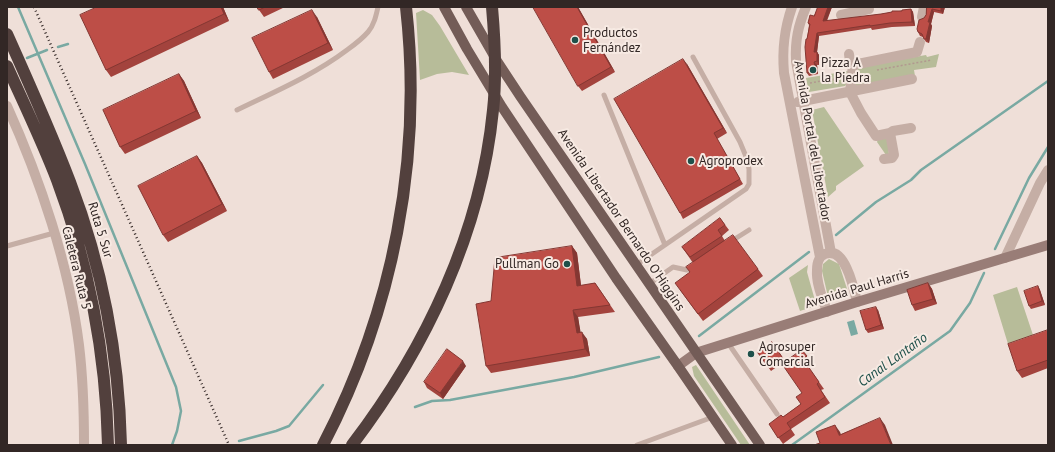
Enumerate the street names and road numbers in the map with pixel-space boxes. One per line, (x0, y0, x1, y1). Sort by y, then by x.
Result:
street label: Avenida Portal del Libertador (790, 59, 834, 223)
street label: Avenida Libertador Bernardo O'Higgins (554, 126, 688, 314)
street label: Ruta 5 Sur (84, 200, 116, 260)
street label: Caletera Ruta 5 (58, 225, 94, 311)
street label: Avenida Paul Harris (803, 266, 911, 312)

